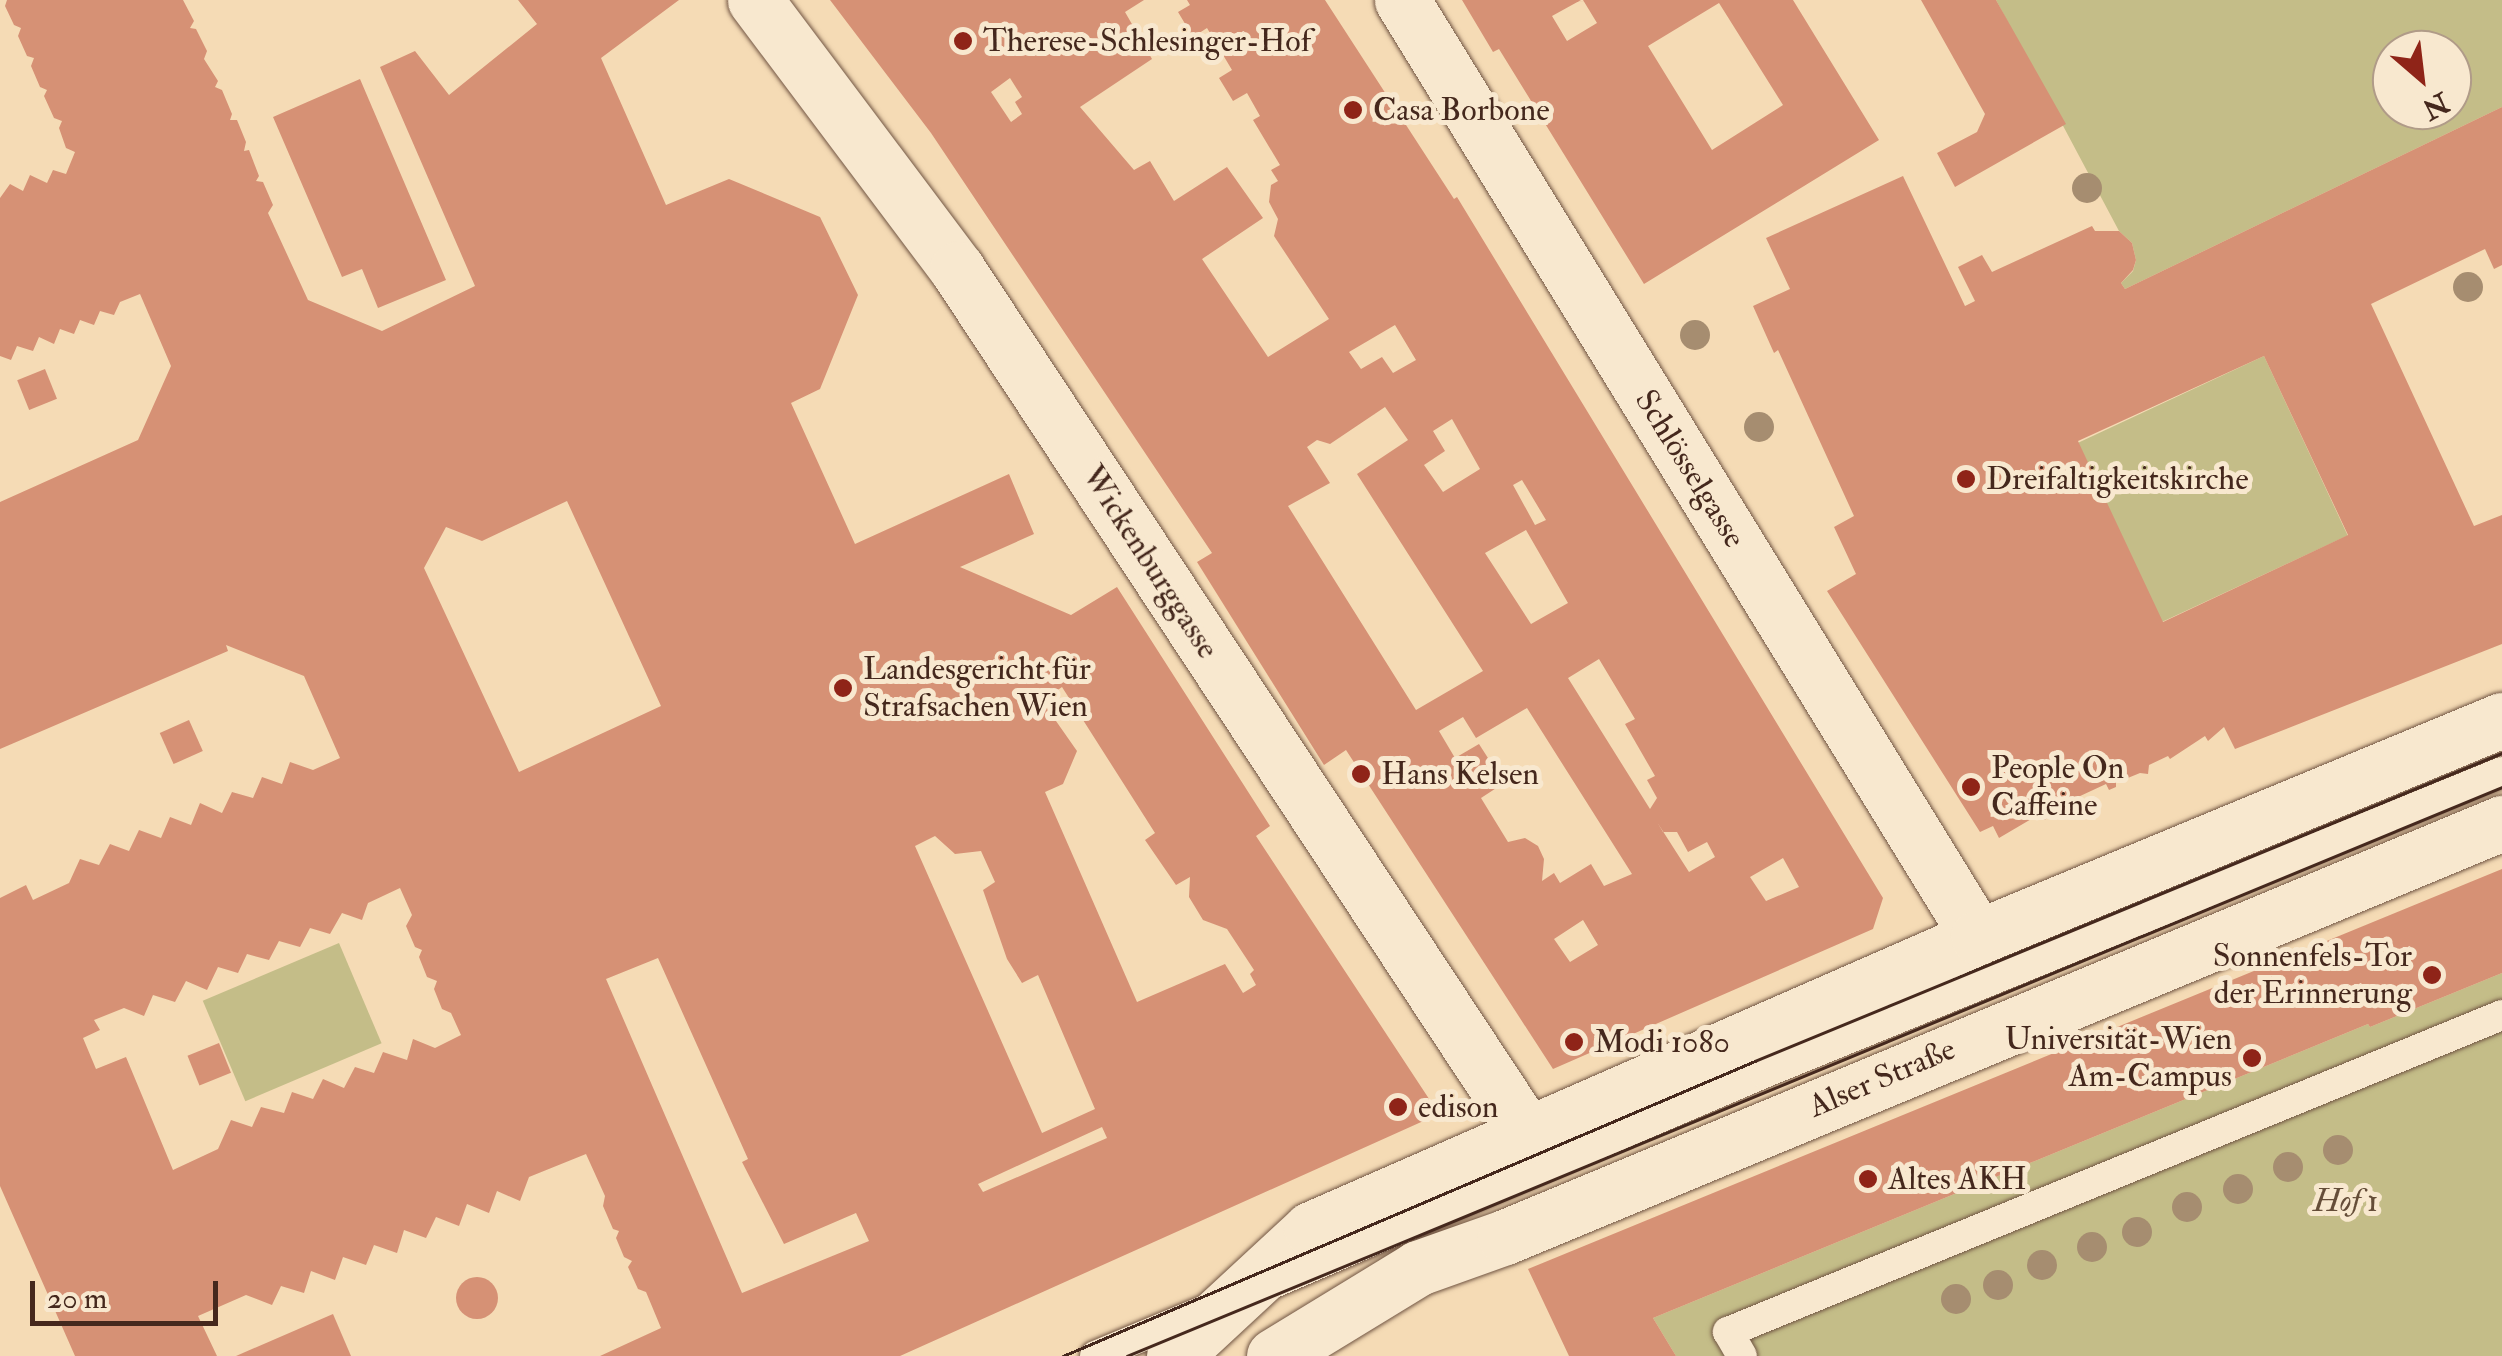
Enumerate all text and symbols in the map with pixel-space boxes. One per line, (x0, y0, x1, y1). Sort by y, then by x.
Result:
place label: Therese-Schlesinger-Hof (983, 22, 1311, 60)
marker: Therese-Schlesinger-Hof (952, 30, 974, 52)
north arrow (2372, 30, 2472, 130)
text: N (2416, 84, 2455, 126)
place label: Casa Borbone (1373, 91, 1550, 129)
marker: Casa Borbone (1342, 99, 1364, 121)
street label: Schlösselgasse (1626, 383, 1754, 555)
street label: Wickenburggasse (1073, 458, 1227, 666)
place label: Dreifaltigkeitskirche (1986, 460, 2248, 498)
marker: Dreifaltigkeitskirche (1955, 468, 1977, 490)
place label: Landesgericht für Strafsachen Wien (863, 651, 1091, 726)
marker: Landesgericht für Strafsachen Wien (832, 677, 854, 699)
place label: People On Caffeine (1991, 750, 2124, 825)
place label: Hans Kelsen (1381, 755, 1539, 793)
marker: Hans Kelsen (1350, 763, 1372, 785)
marker: People On Caffeine (1960, 776, 1982, 798)
place label: Sonnenfels-Tor der Erinnerung (2213, 938, 2412, 1013)
marker: Sonnenfels-Tor der Erinnerung (2421, 964, 2443, 986)
place label: Universität-Wien Am-Campus (2005, 1021, 2232, 1096)
place label: Modi 1080 (1594, 1023, 1730, 1061)
street label: Alser Straße (1803, 1030, 1961, 1126)
marker: Modi 1080 (1563, 1031, 1585, 1053)
marker: Universität-Wien Am-Campus (2241, 1047, 2263, 1069)
place label: edison (1418, 1088, 1499, 1126)
marker: edison (1387, 1096, 1409, 1118)
place label: Altes AKH (1888, 1160, 2027, 1198)
marker: Altes AKH (1857, 1168, 1879, 1190)
park label: Hof 1 (2313, 1182, 2379, 1220)
scale bar (35, 1261, 222, 1323)
text: 20 m (47, 1280, 107, 1317)

